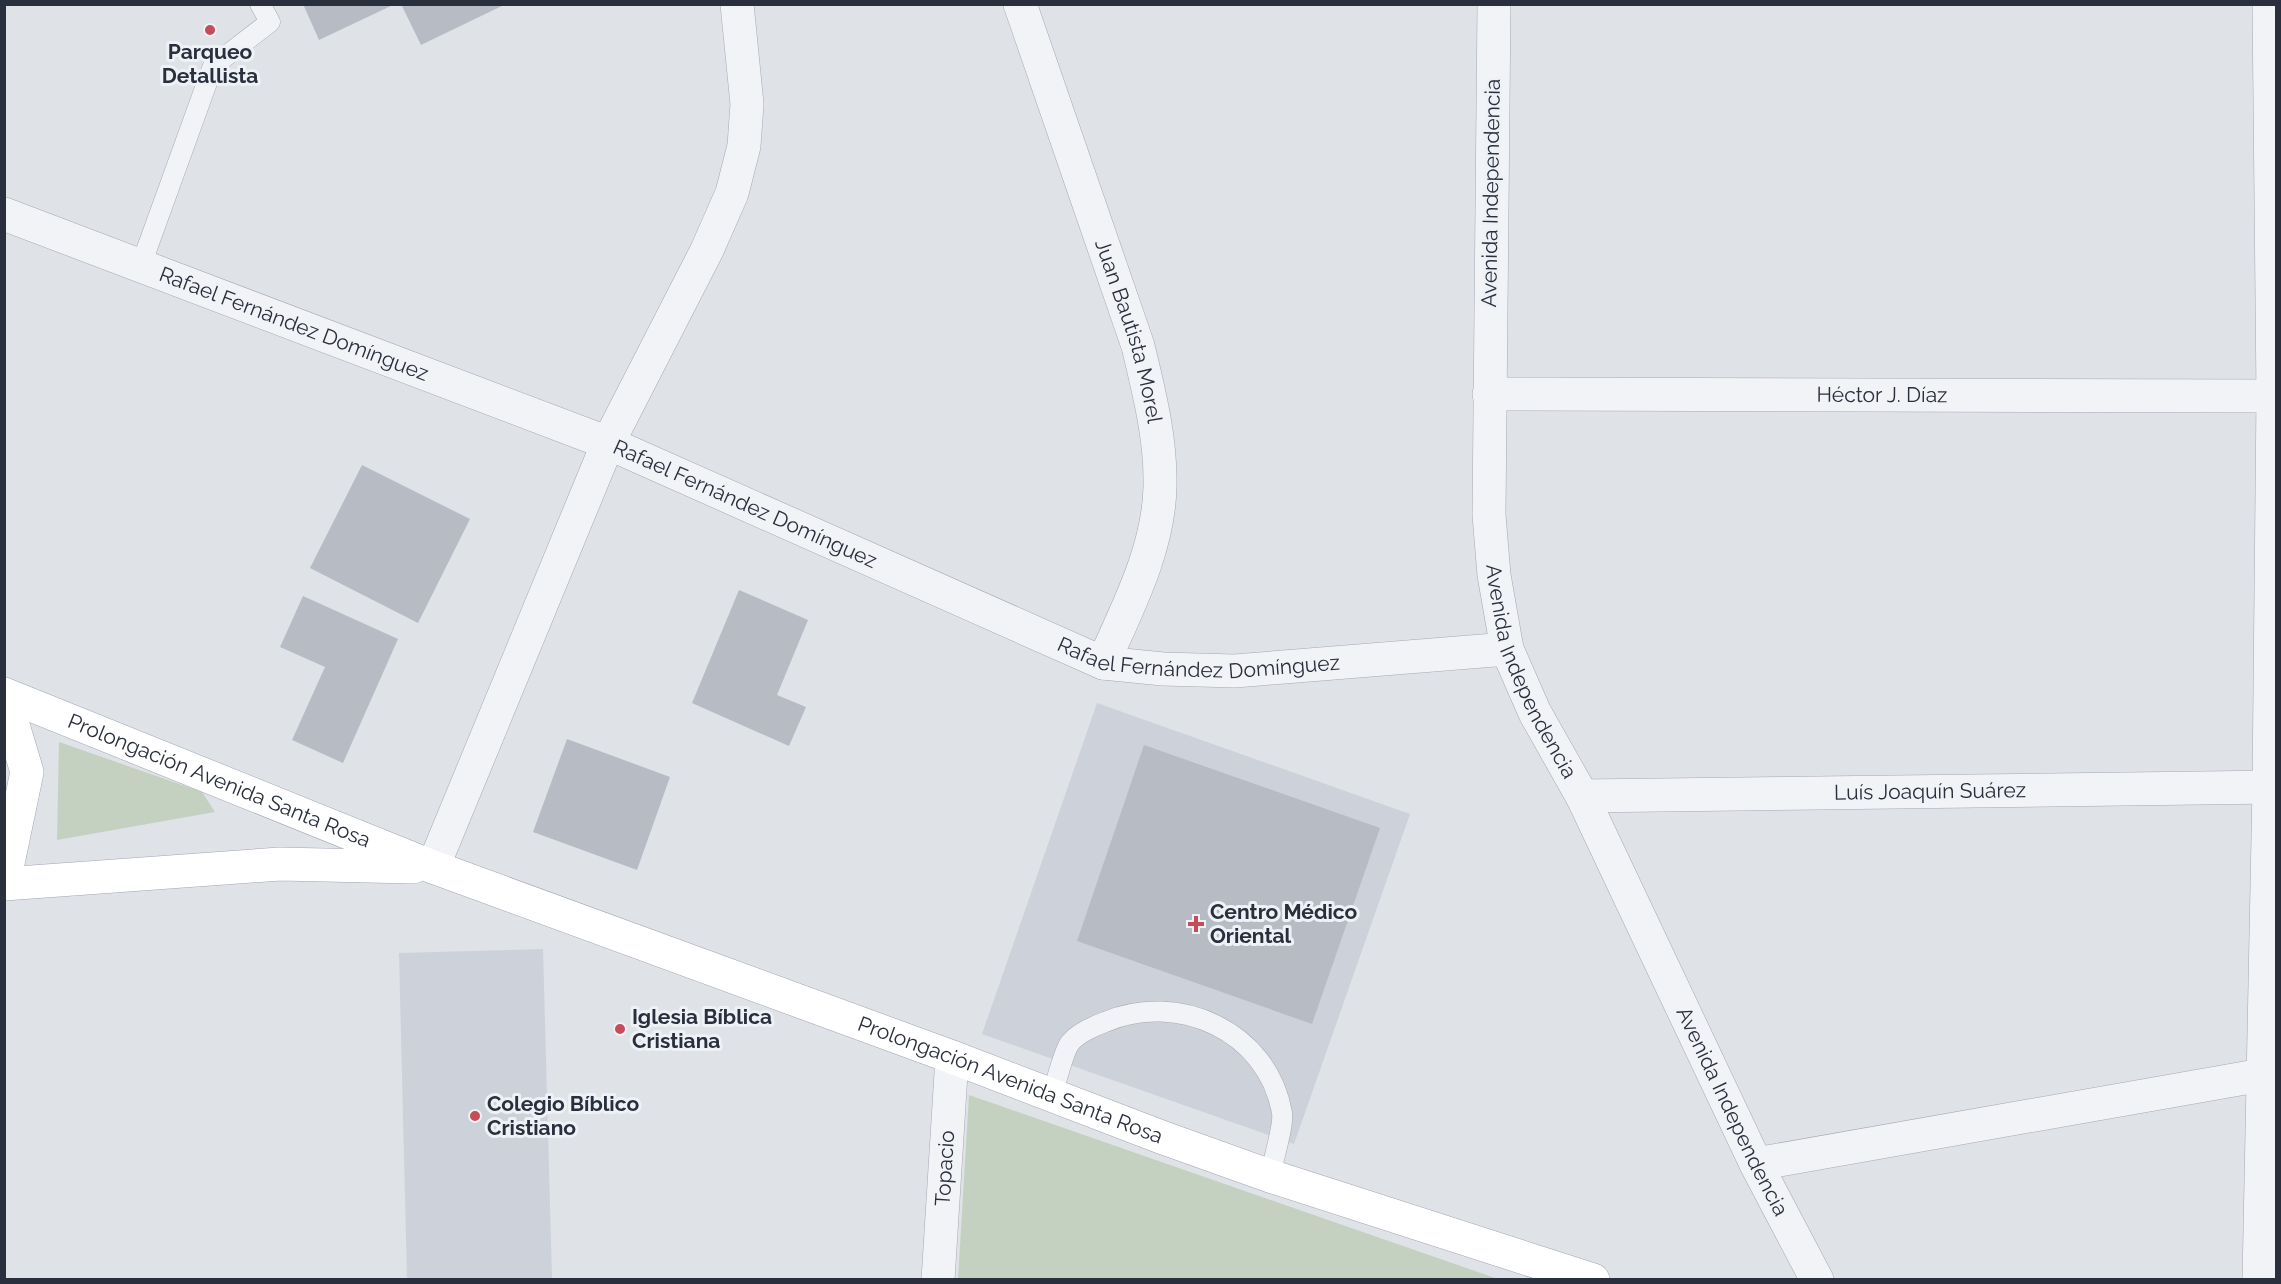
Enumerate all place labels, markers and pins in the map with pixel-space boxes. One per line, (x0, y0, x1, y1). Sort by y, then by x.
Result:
marker: Parqueo Detallista (203, 23, 217, 37)
place label: Parqueo Detallista (162, 39, 258, 88)
place label: Centro Médico Oriental (1210, 899, 1358, 948)
marker: Centro Médico Oriental (1187, 915, 1205, 933)
place label: Iglesia Bíblica Cristiana (632, 1004, 772, 1053)
marker: Iglesia Bíblica Cristiana (613, 1022, 627, 1036)
place label: Colegio Bíblico Cristiano (487, 1091, 639, 1140)
marker: Colegio Bíblico Cristiano (468, 1109, 482, 1123)

